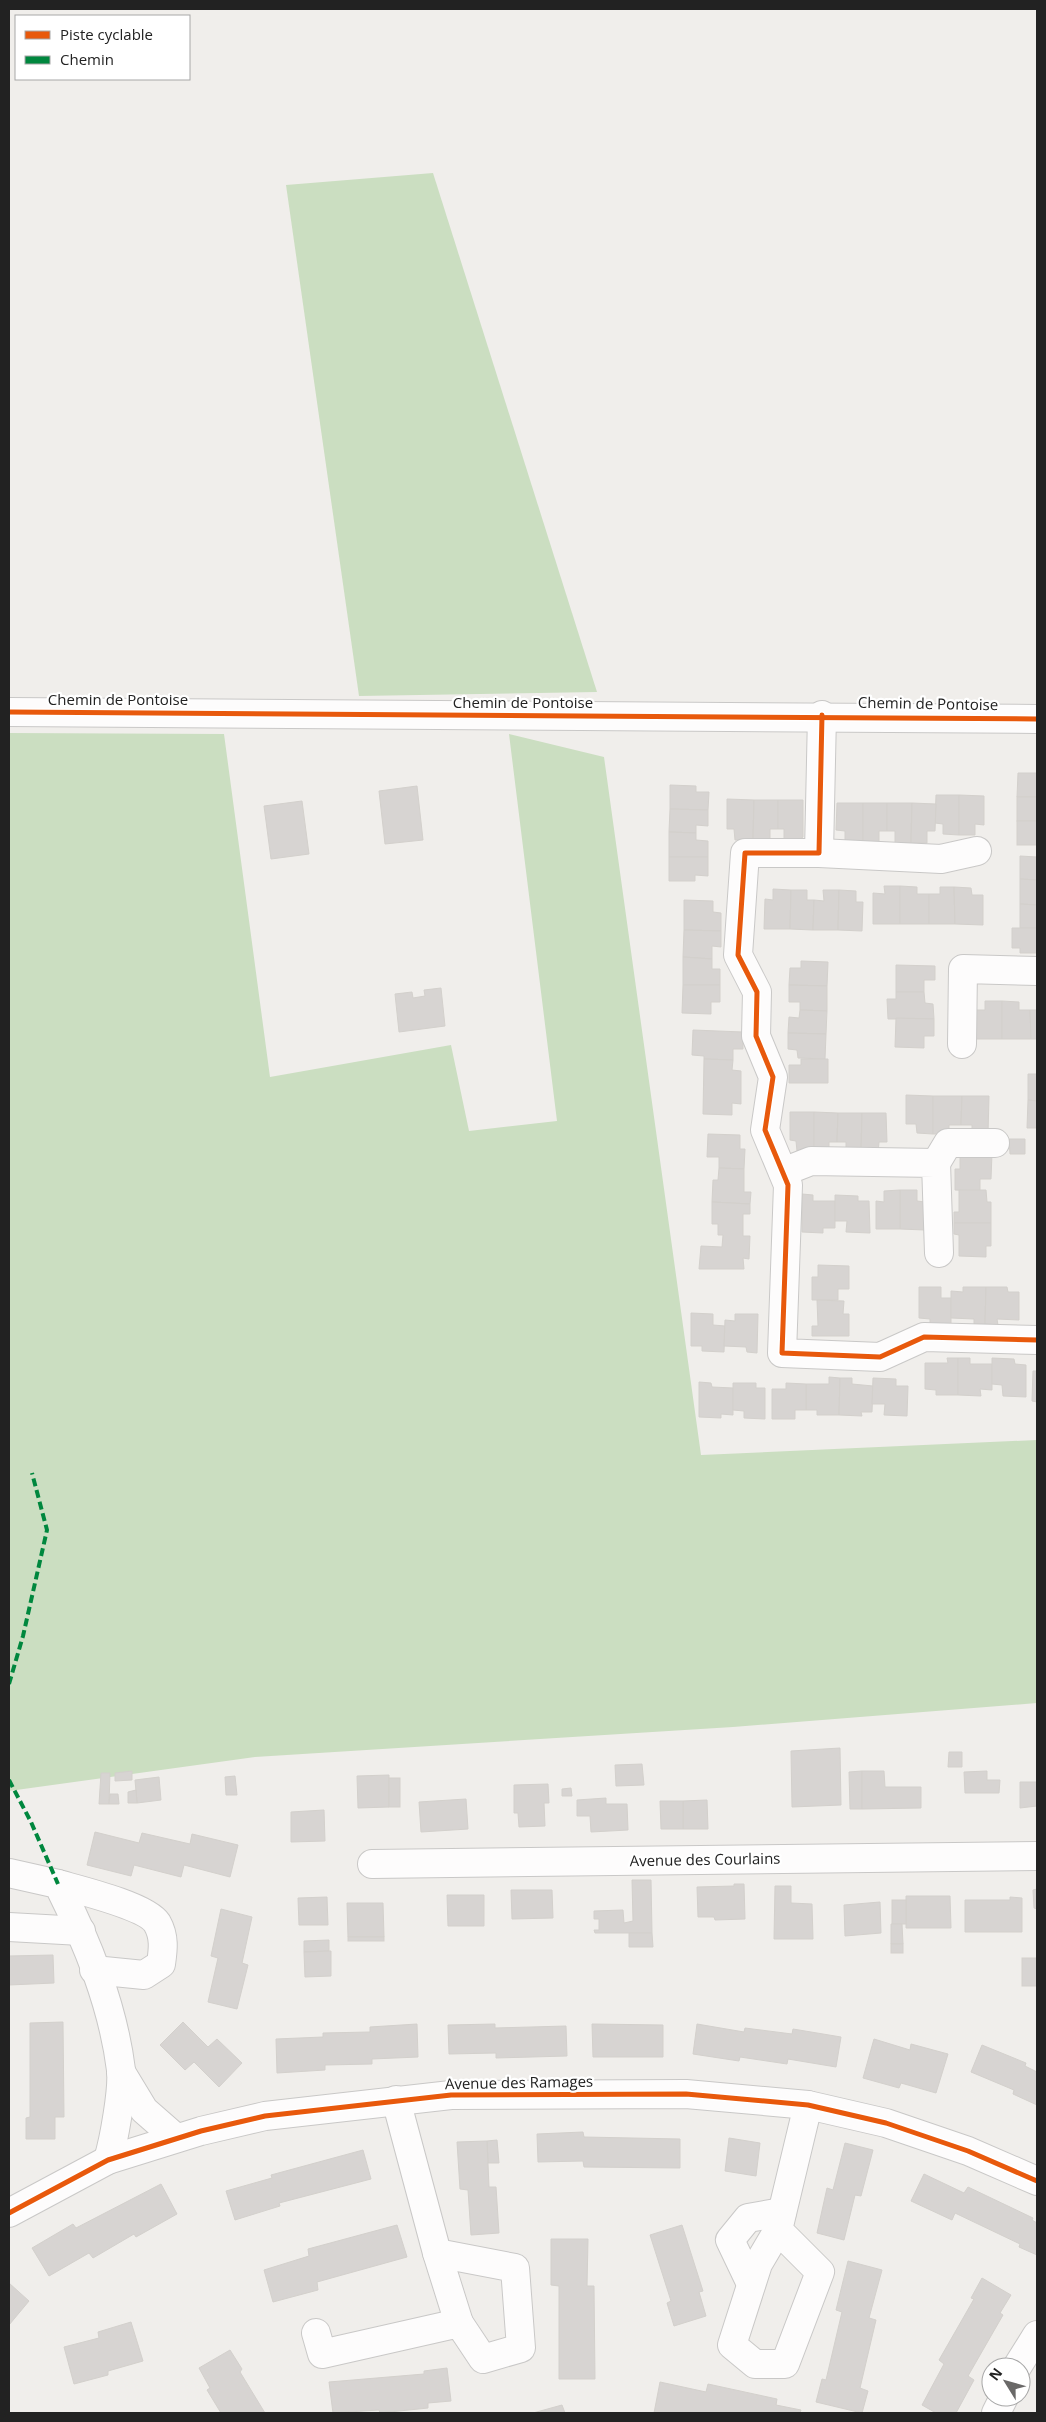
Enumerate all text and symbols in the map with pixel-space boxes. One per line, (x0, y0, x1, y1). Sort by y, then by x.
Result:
legend (15, 15, 190, 80)
text: Piste cyclable (60, 24, 153, 44)
text: Chemin (60, 49, 114, 69)
street label: Chemin de Pontoise (48, 689, 188, 709)
street label: Chemin de Pontoise (453, 692, 593, 712)
street label: Chemin de Pontoise (858, 692, 998, 714)
street label: Avenue des Courlains (629, 1848, 781, 1870)
street label: Avenue des Ramages (445, 2071, 593, 2093)
north arrow (981, 2357, 1031, 2407)
text: N (984, 2364, 1006, 2384)

